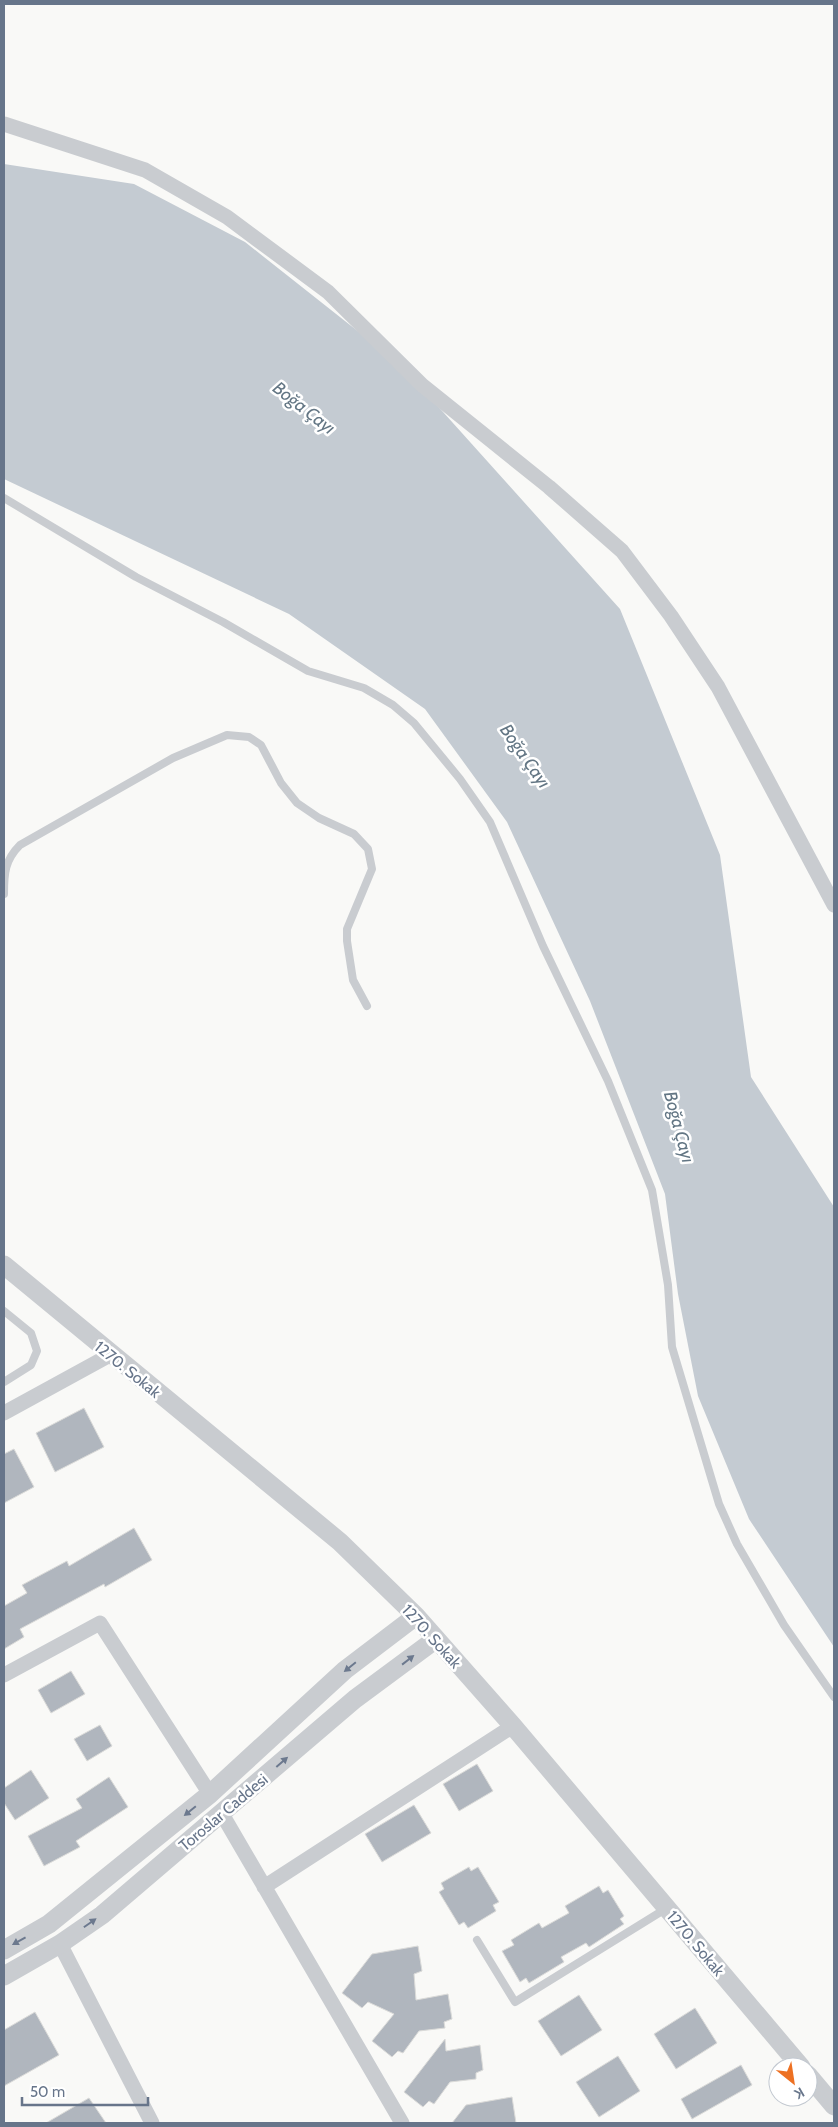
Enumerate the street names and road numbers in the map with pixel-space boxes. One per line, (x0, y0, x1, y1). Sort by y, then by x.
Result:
street label: 1270. Sokak (91, 1337, 165, 1402)
street label: 1270. Sokak (398, 1600, 466, 1673)
street label: Toroslar Caddesi (175, 1770, 272, 1855)
street label: 1270. Sokak (663, 1907, 729, 1980)

